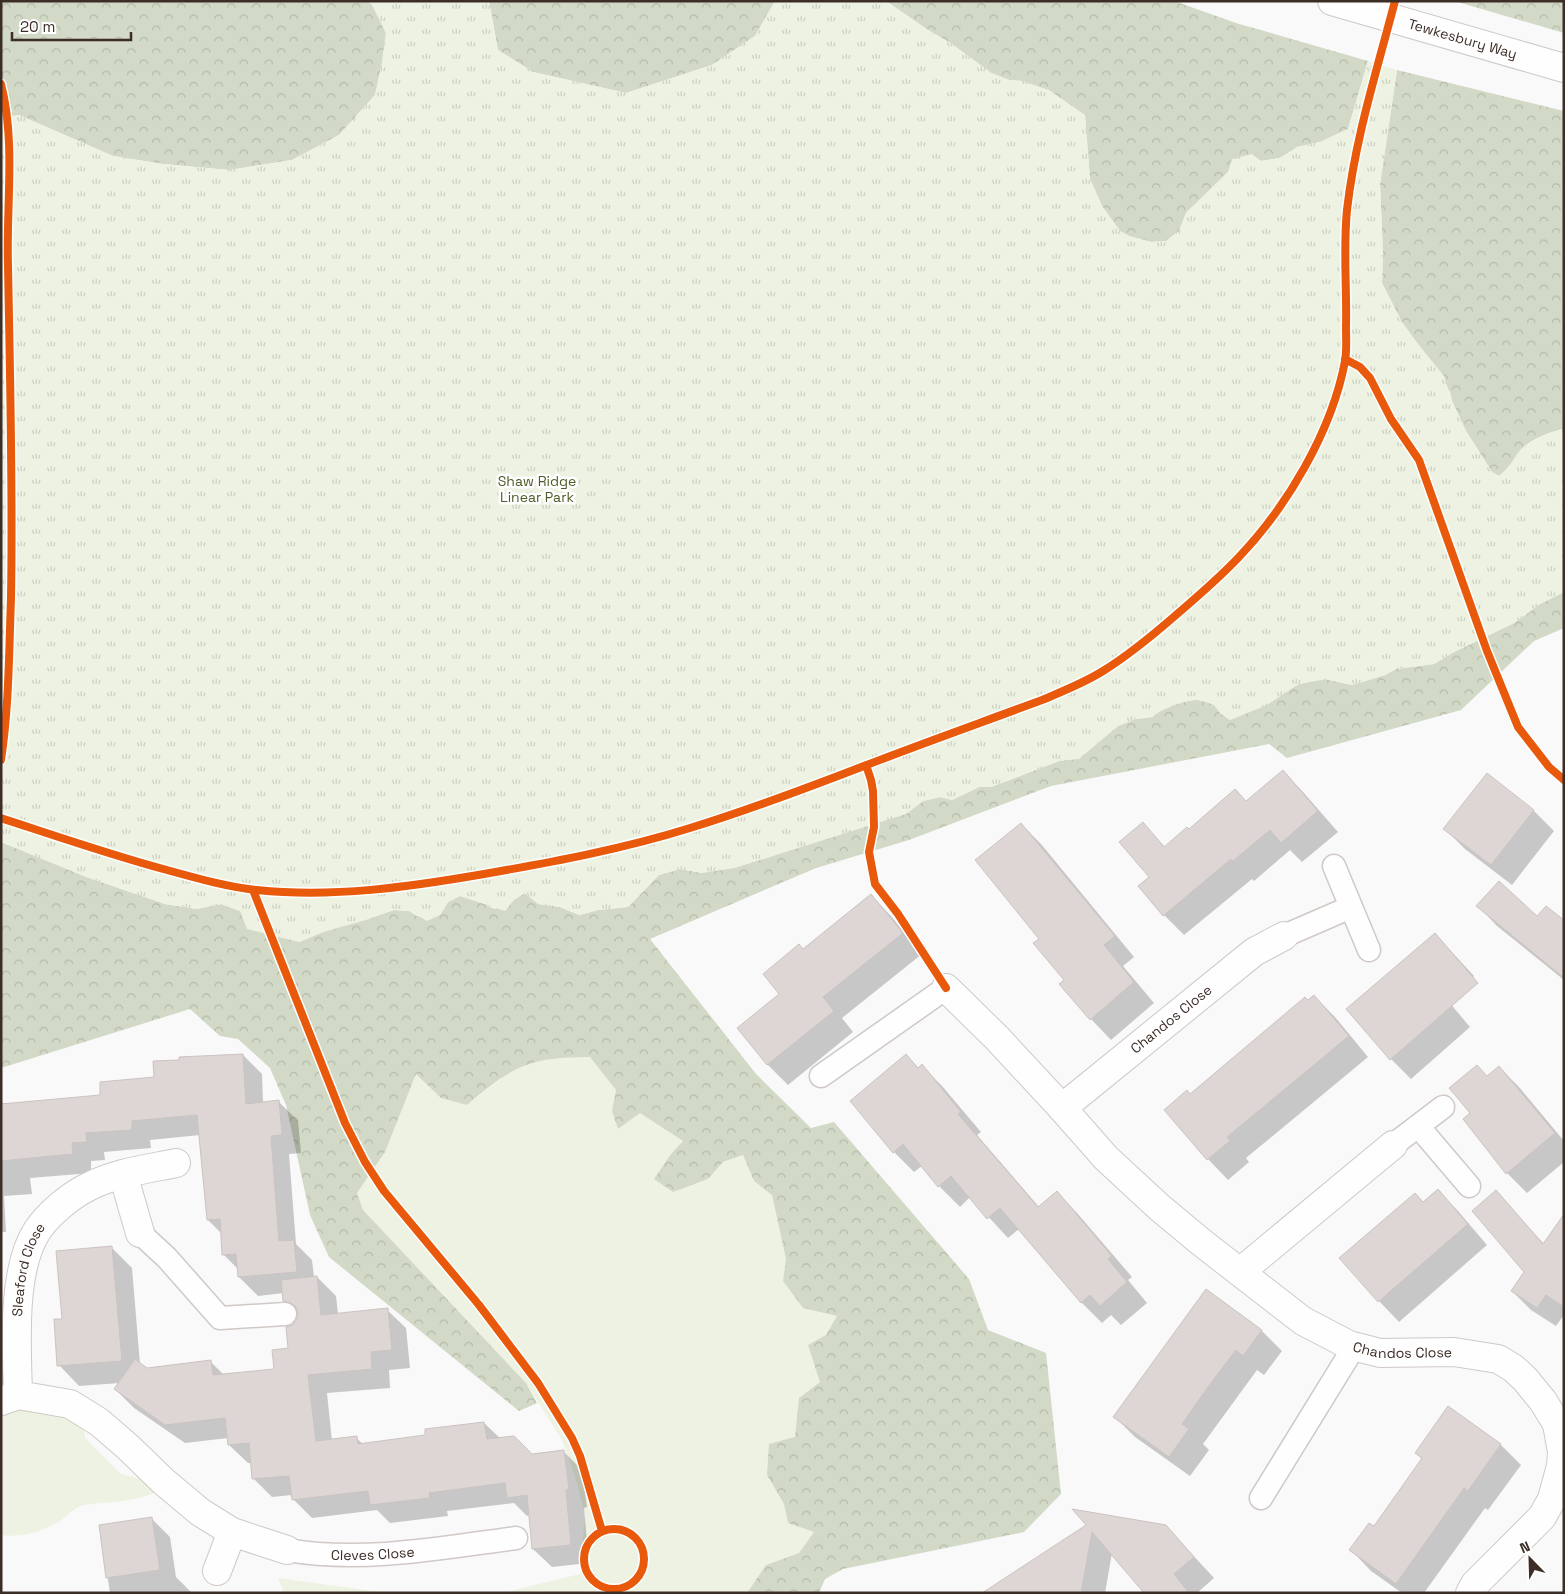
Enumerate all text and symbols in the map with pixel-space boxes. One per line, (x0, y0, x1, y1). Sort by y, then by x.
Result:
scale bar (12, 10, 131, 42)
street label: Tewkesbury Way (1406, 14, 1519, 63)
text: 20 m (20, 17, 55, 36)
park label: Shaw Ridge Linear Park (498, 472, 576, 506)
street label: Chandos Close (1127, 981, 1215, 1057)
street label: Sleaford Close (8, 1219, 49, 1317)
street label: Chandos Close (1351, 1337, 1452, 1362)
north arrow (1505, 1534, 1555, 1584)
text: N (1517, 1537, 1533, 1557)
street label: Cleves Close (331, 1542, 415, 1564)

